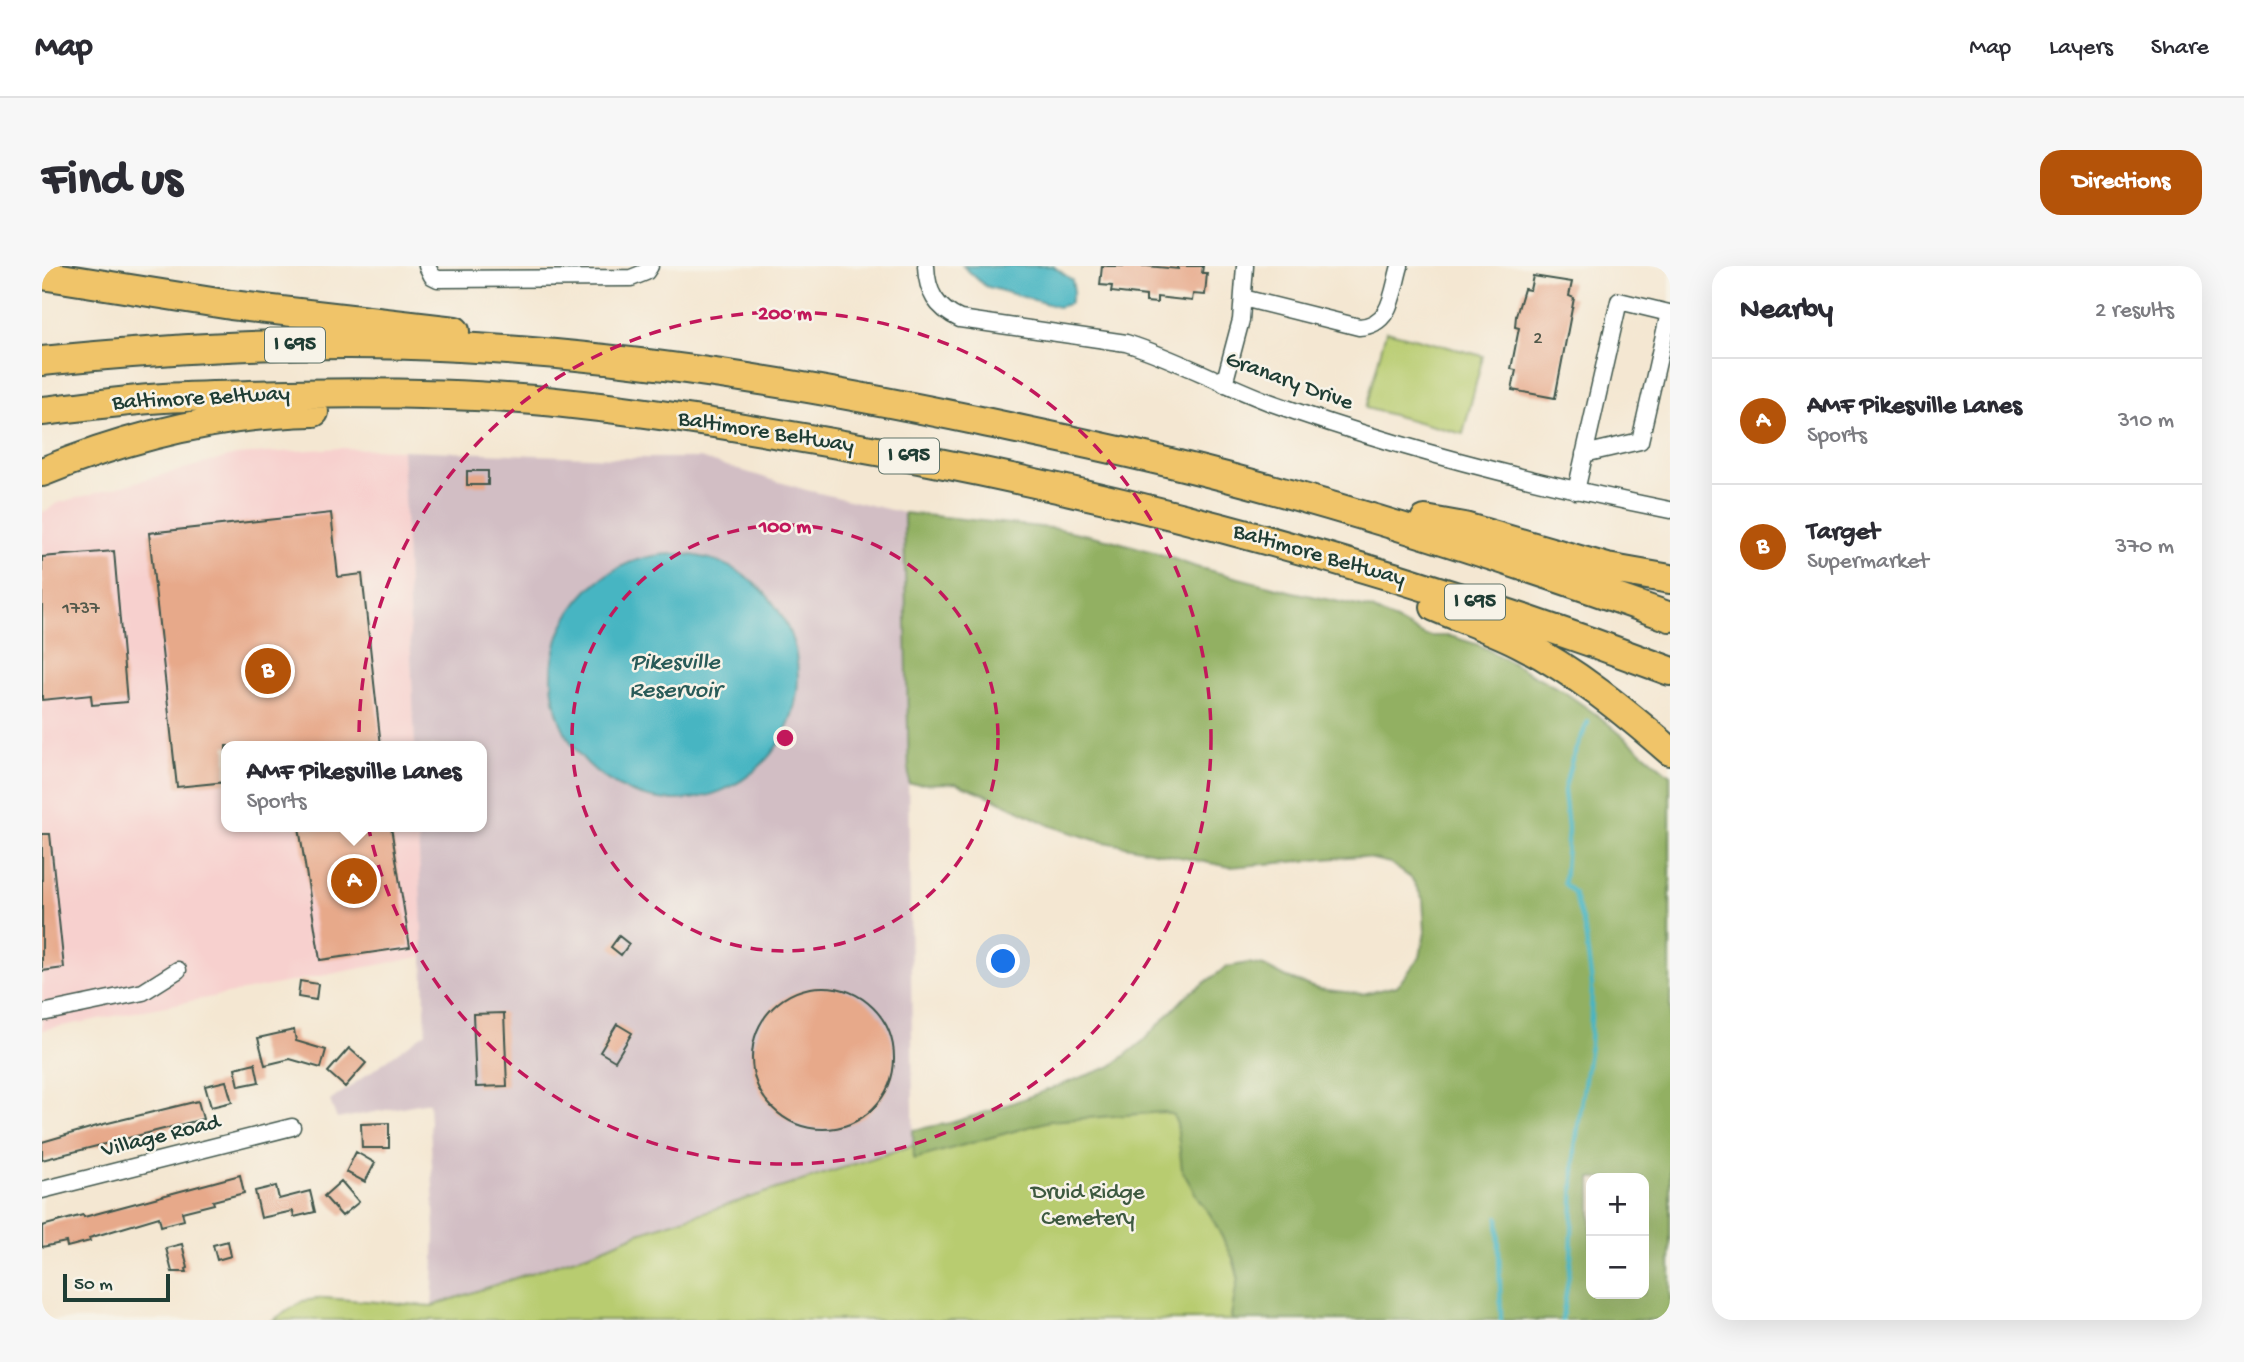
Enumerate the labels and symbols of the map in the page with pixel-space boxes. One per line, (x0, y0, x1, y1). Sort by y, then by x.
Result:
text: 200 m (758, 303, 812, 328)
road number: I 695 (265, 328, 325, 362)
house number: 2 (1533, 328, 1543, 351)
street label: Granary Drive (1221, 346, 1358, 418)
street label: Baltimore Beltway (111, 381, 290, 417)
street label: Baltimore Beltway (675, 406, 856, 460)
road number: I 695 (879, 438, 939, 474)
text: 100 m (758, 516, 811, 541)
street label: Baltimore Beltway (1229, 518, 1408, 593)
road number: I 695 (1445, 584, 1505, 620)
house number: 1737 (61, 598, 101, 621)
pin: B (245, 645, 291, 697)
water label: Pikesville Reservoir (629, 649, 725, 706)
centre of rings (773, 726, 797, 750)
pin: A (331, 855, 377, 907)
your location (986, 944, 1020, 978)
street label: Village Road (98, 1109, 225, 1165)
park label: Druid Ridge Cemetery (1029, 1180, 1146, 1233)
scale bar (63, 1271, 170, 1303)

